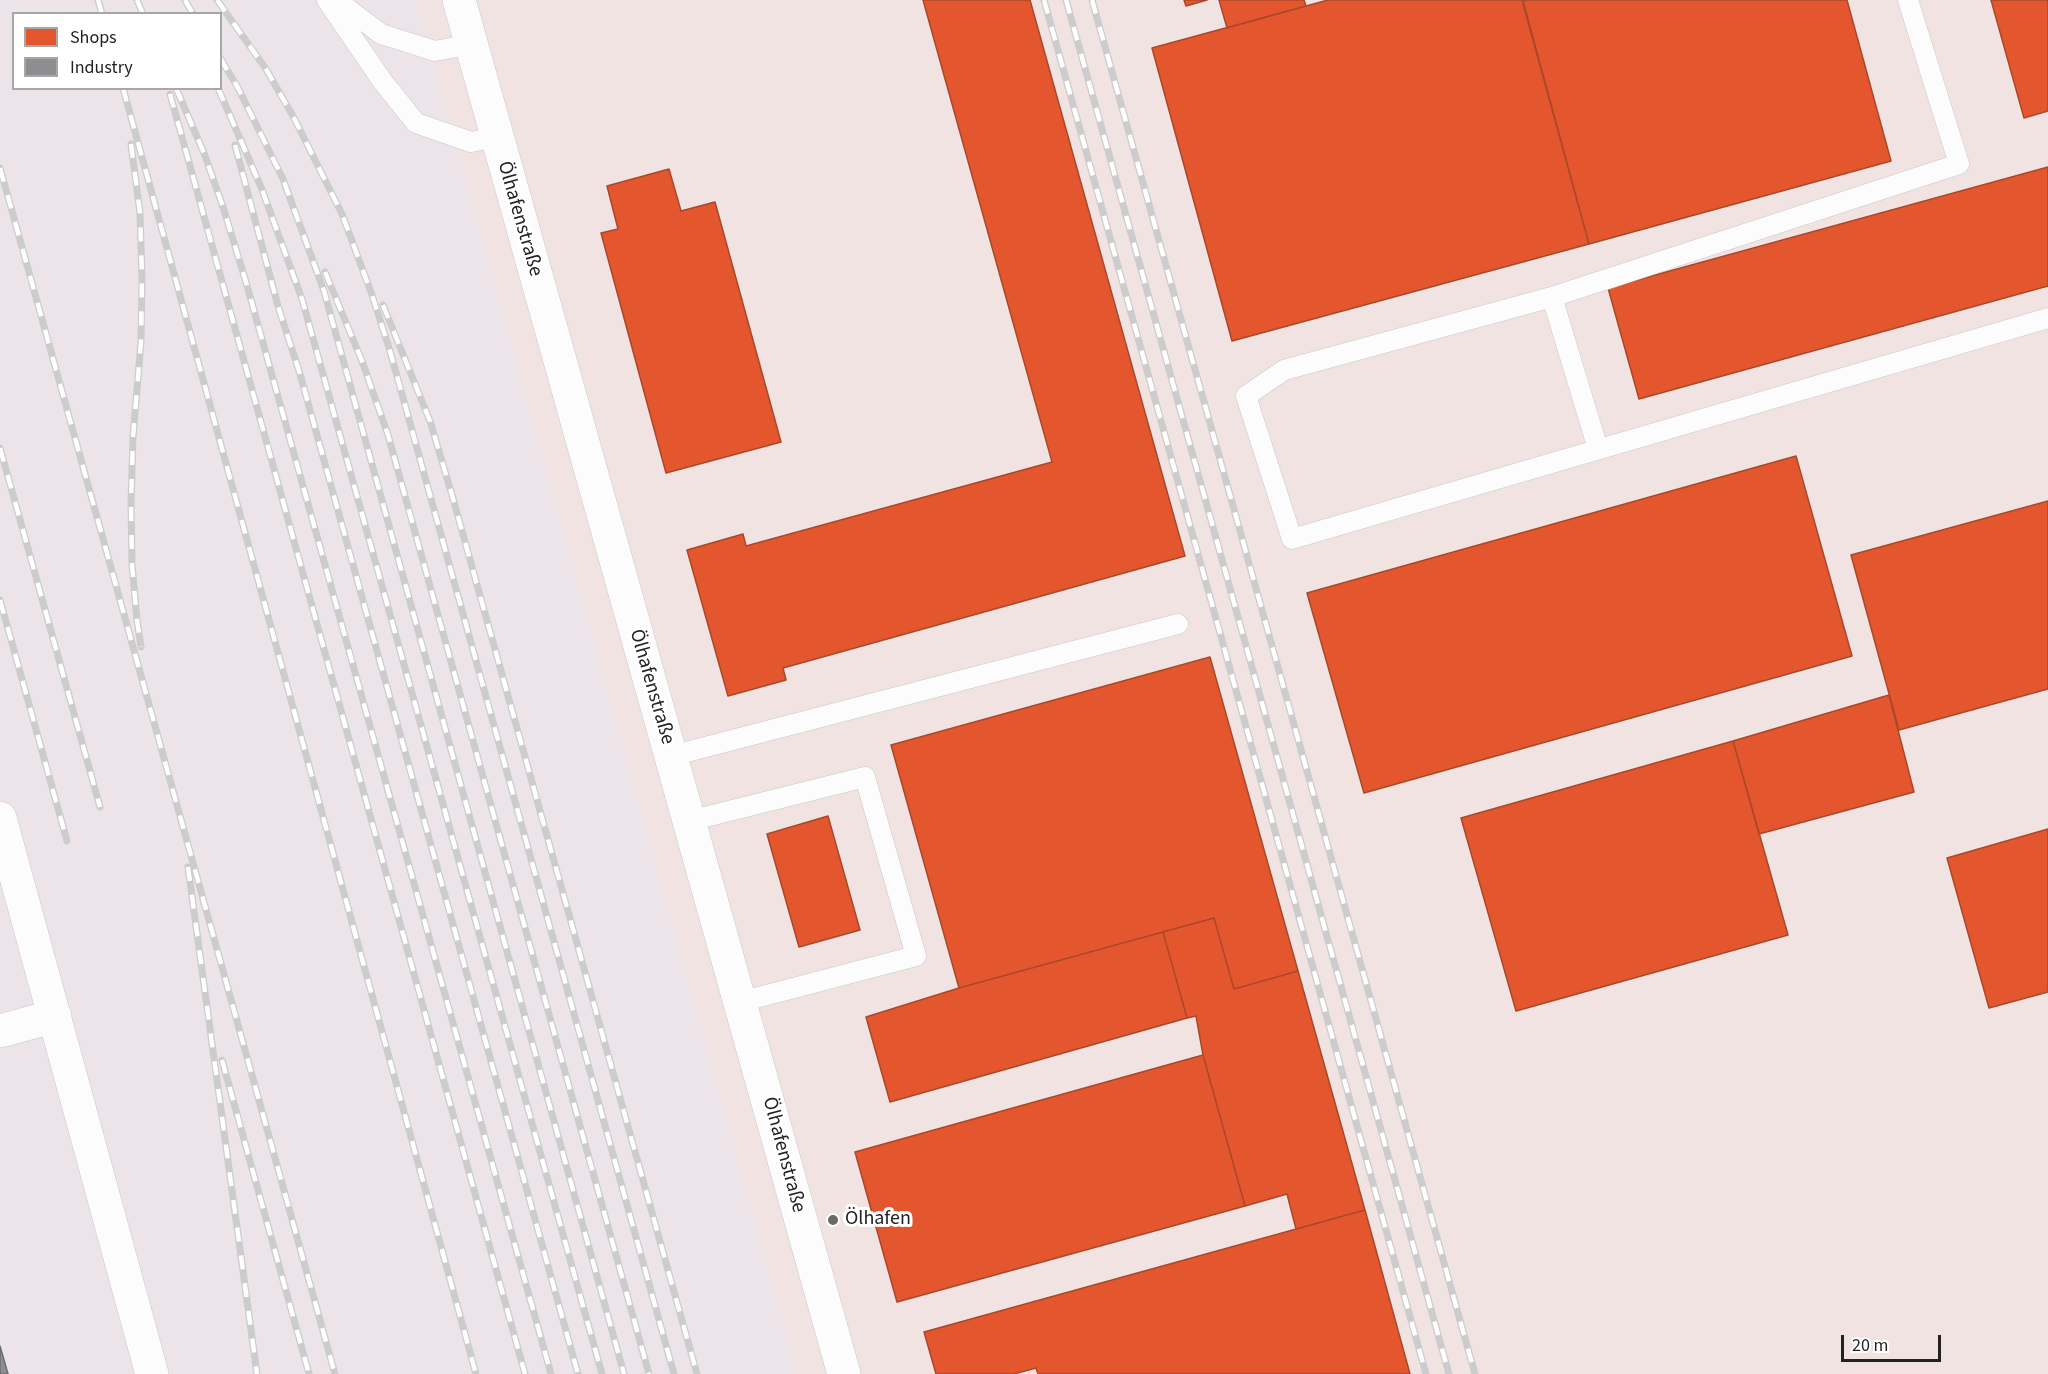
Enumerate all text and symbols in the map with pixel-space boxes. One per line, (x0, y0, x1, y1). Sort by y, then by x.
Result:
legend (12, 12, 222, 90)
text: Shops (70, 25, 117, 50)
text: Industry (70, 55, 133, 80)
street label: Ölhafenstraße (491, 159, 547, 279)
street label: Ölhafenstraße (623, 627, 679, 747)
street label: Ölhafenstraße (756, 1095, 810, 1215)
place label: Ölhafen (845, 1208, 911, 1232)
marker: Ölhafen (826, 1213, 840, 1227)
scale bar (1844, 1323, 1944, 1361)
text: 20 m (1852, 1333, 1888, 1358)

